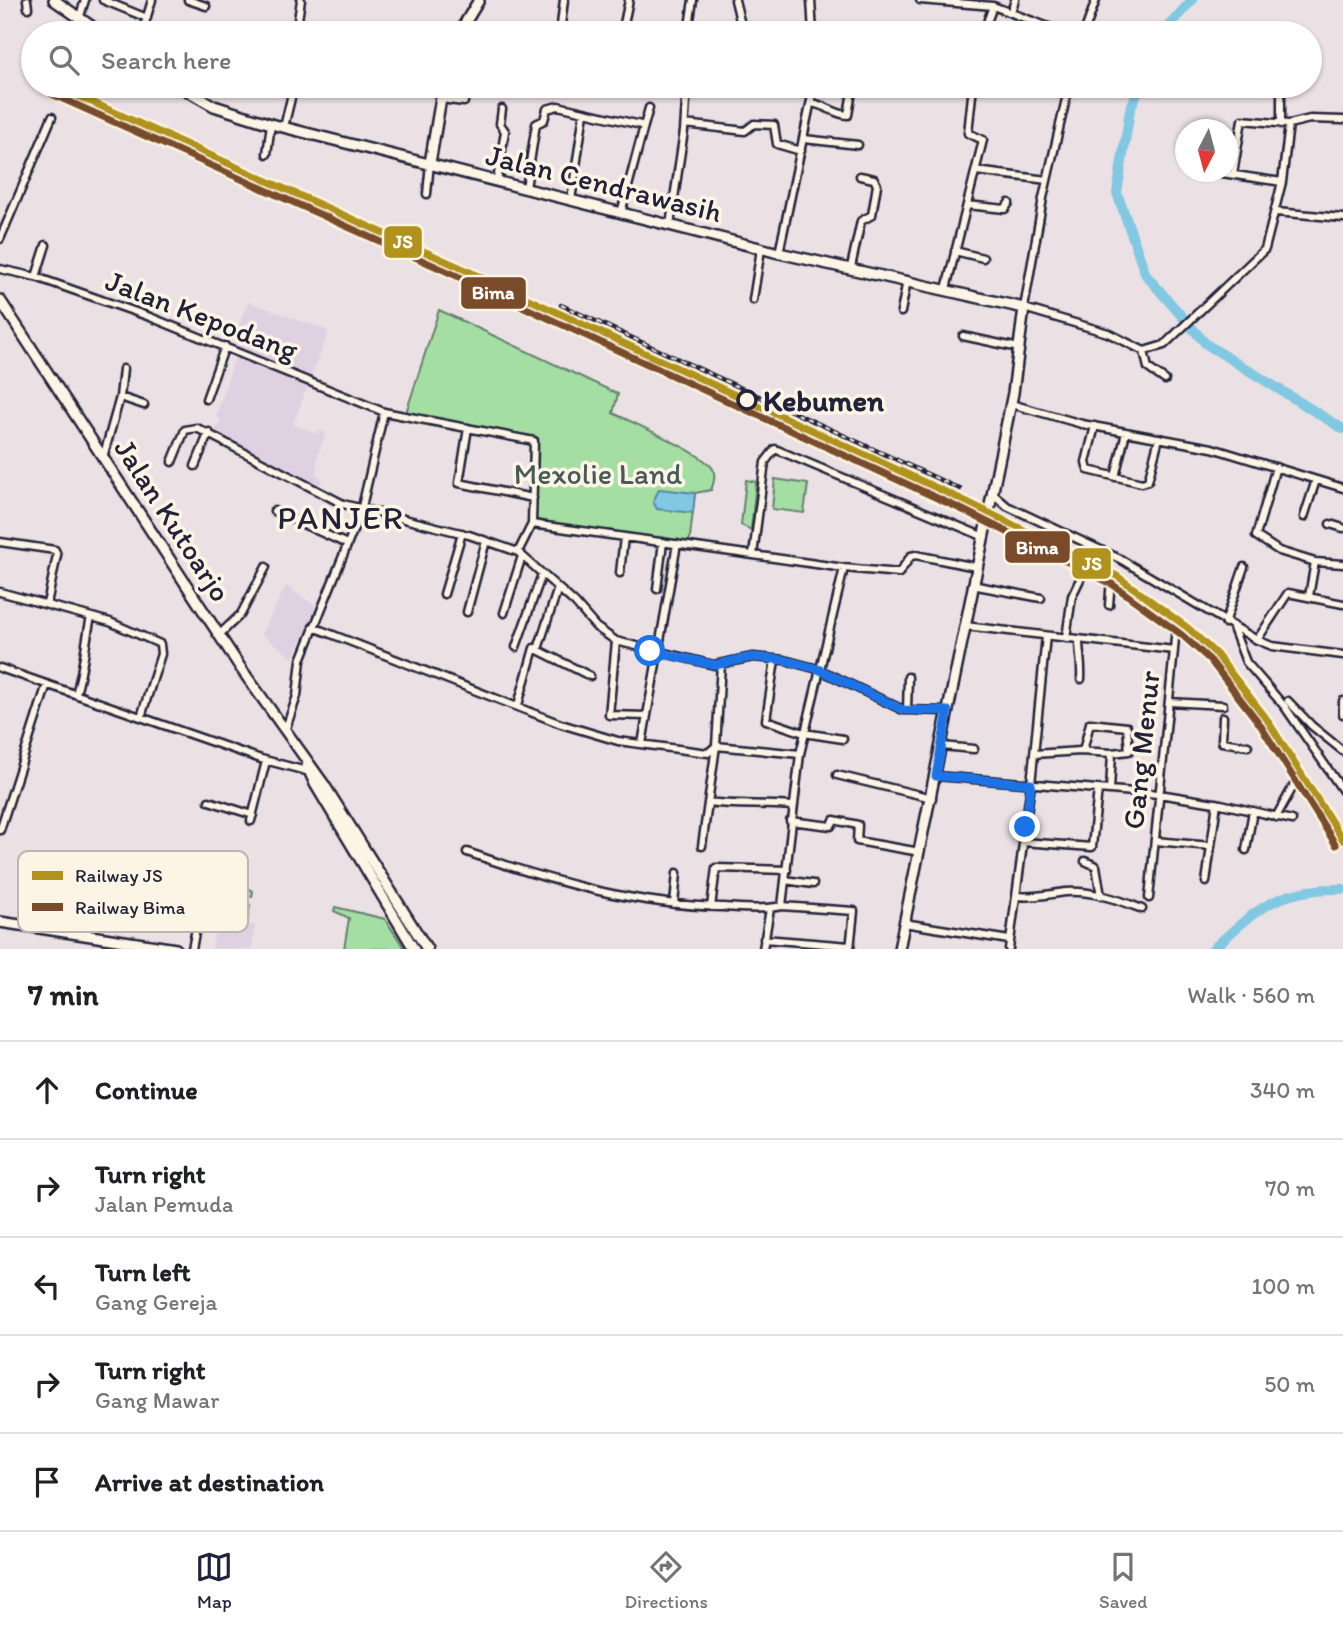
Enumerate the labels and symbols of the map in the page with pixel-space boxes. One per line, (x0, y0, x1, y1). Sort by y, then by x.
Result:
north arrow (1175, 119, 1238, 182)
street label: Jalan Cendrawasih (482, 136, 726, 230)
line badge: JS (383, 225, 423, 259)
text: JS (392, 230, 413, 253)
street label: Jalan Kepodang (101, 261, 304, 369)
line badge: Bima (460, 276, 527, 310)
text: Bima (472, 281, 515, 304)
place label: Kebumen (763, 382, 884, 419)
marker: Kebumen (737, 390, 757, 410)
street label: Jalan Kutoarjo (107, 431, 239, 609)
park label: Mexolie Land (514, 455, 683, 492)
district label: PANJER (277, 498, 405, 537)
line badge: Bima (1004, 530, 1071, 564)
text: Bima (1016, 536, 1059, 559)
line badge: JS (1071, 547, 1112, 580)
text: JS (1081, 552, 1102, 575)
route start (634, 635, 665, 666)
street label: Gang Menur (1114, 669, 1168, 831)
route end (1009, 811, 1040, 842)
legend (18, 851, 248, 932)
text: Railway JS (75, 864, 163, 887)
text: Railway Bima (75, 896, 185, 919)

